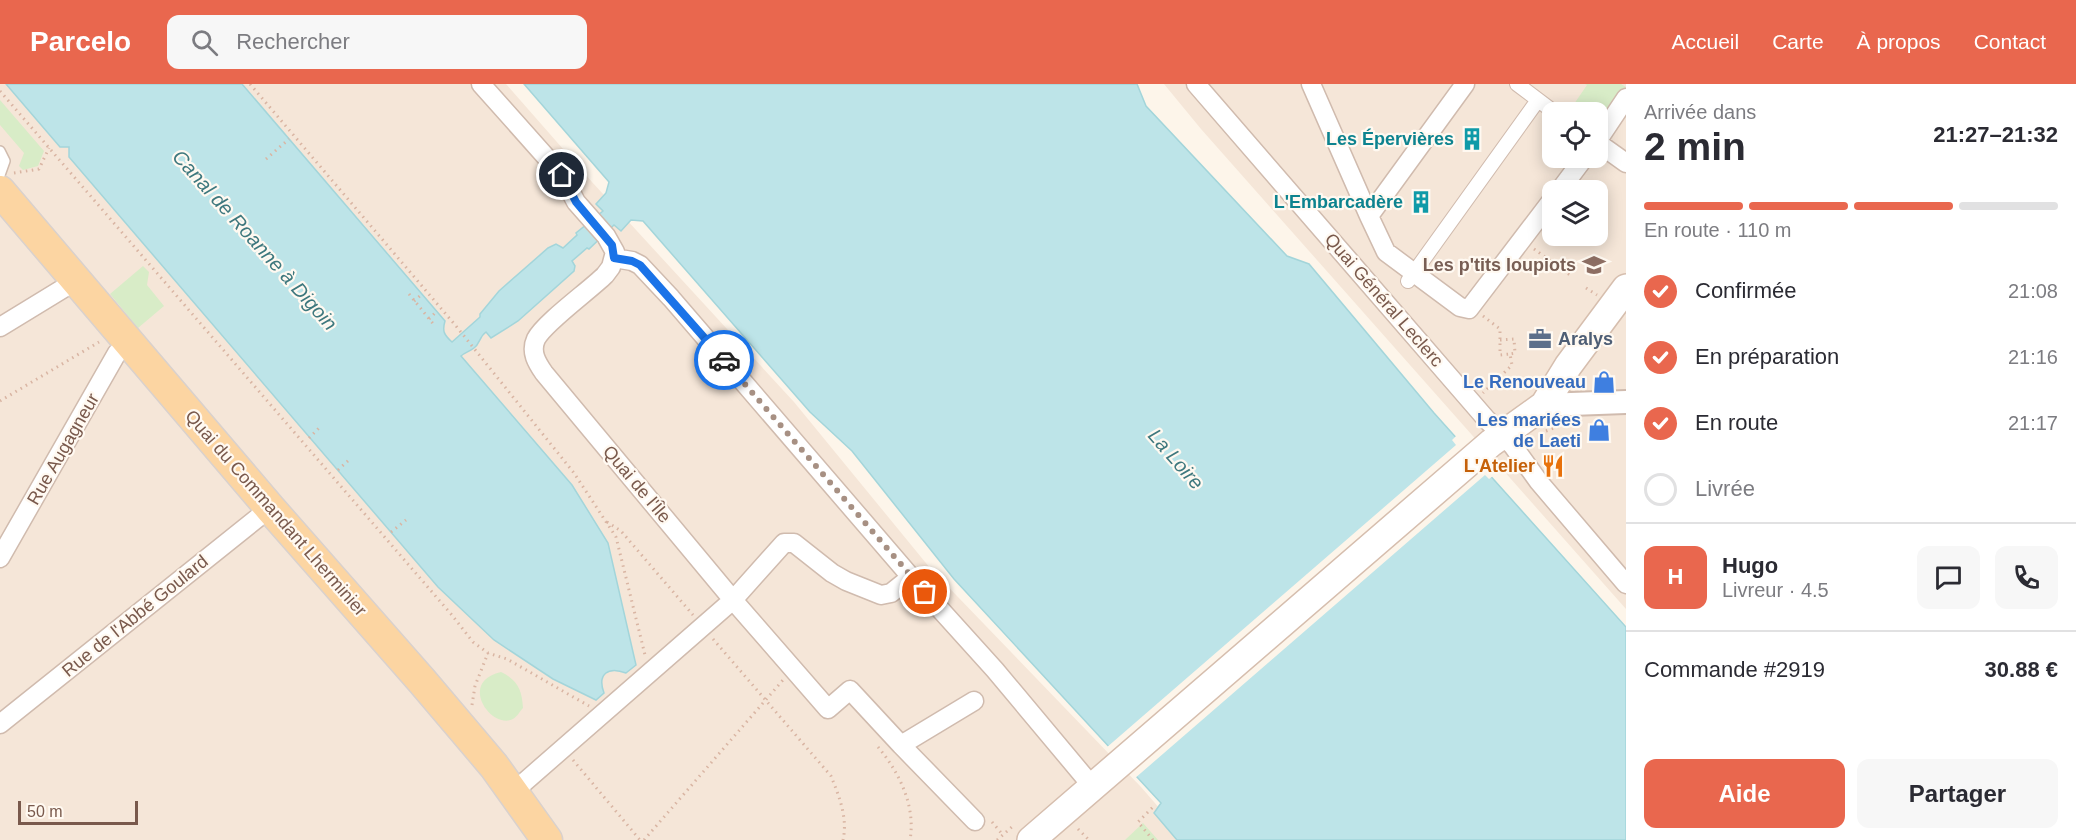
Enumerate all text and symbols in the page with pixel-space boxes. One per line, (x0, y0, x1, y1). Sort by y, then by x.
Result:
search box (167, 15, 587, 69)
text: Parcelo (30, 26, 131, 57)
icon: search (188, 26, 221, 59)
text: Rechercher (236, 29, 350, 54)
text: Accueil (1672, 30, 1739, 53)
text: Carte (1772, 30, 1824, 53)
text: À propos (1857, 30, 1941, 53)
text: Contact (1974, 30, 2046, 53)
text: Arrivée dans (1644, 101, 1756, 123)
map controls (1542, 102, 1608, 246)
button: locate (1542, 102, 1608, 168)
text: 21:27–21:32 (1933, 122, 2058, 147)
text: 2 min (1644, 125, 1746, 168)
building icon: Les Épervières (1459, 126, 1485, 152)
place label: Les Épervières (1326, 128, 1454, 149)
water label: Canal de Roanne à Digoin (168, 145, 342, 335)
pin (536, 149, 587, 200)
icon: home (545, 158, 578, 191)
button: layers (1542, 180, 1608, 246)
building icon: L'Embarcadère (1408, 189, 1434, 215)
place label: L'Embarcadère (1274, 192, 1403, 212)
text: En route · 110 m (1644, 219, 1791, 241)
street label: Quai Général Leclerc (1321, 229, 1447, 371)
school or university icon: Les p'tits loupiots (1581, 252, 1607, 278)
place label: Les p'tits loupiots (1423, 255, 1576, 275)
icon: check (1644, 275, 1677, 308)
text: Confirmée (1695, 278, 1796, 303)
text: 21:08 (2008, 280, 2058, 302)
office icon: Aralys (1527, 326, 1553, 352)
place label: Aralys (1558, 329, 1613, 349)
courier (694, 330, 754, 390)
icon: check (1644, 341, 1677, 374)
icon: car (708, 344, 741, 377)
text: En préparation (1695, 344, 1839, 369)
text: 21:16 (2008, 346, 2058, 368)
shop icon: Le Renouveau (1591, 369, 1617, 395)
place label: Le Renouveau (1463, 372, 1586, 392)
street label: Rue Augagneur (23, 390, 103, 508)
street label: Quai du Commandant Lherminier (181, 406, 371, 620)
icon: check (1644, 407, 1677, 440)
place label: Les mariées de Laeti (1477, 410, 1581, 451)
text: En route (1695, 410, 1778, 435)
text: 21:17 (2008, 412, 2058, 434)
shop icon: Les mariées de Laeti (1586, 417, 1612, 443)
water label: La Loire (1144, 425, 1208, 493)
street label: Quai de l'Île (599, 441, 675, 527)
restaurant icon: L'Atelier (1540, 453, 1566, 479)
place label: L'Atelier (1464, 456, 1535, 476)
text: Livrée (1695, 476, 1755, 501)
button: chat (1917, 546, 1980, 609)
button: phone (1995, 546, 2058, 609)
street label: Rue de l'Abbé Goulard (58, 551, 212, 681)
text: Hugo (1722, 553, 1778, 578)
text: H (1668, 564, 1683, 589)
pin (899, 566, 950, 617)
icon: bag (908, 575, 941, 608)
text: Livreur · 4.5 (1722, 579, 1829, 601)
text: Commande #2919 (1644, 657, 1825, 682)
text: 30.88 € (1985, 657, 2058, 682)
button: Aide (1644, 759, 1845, 828)
button: Partager (1857, 759, 2058, 828)
scale bar (18, 798, 138, 826)
text: 50 m (27, 803, 63, 820)

